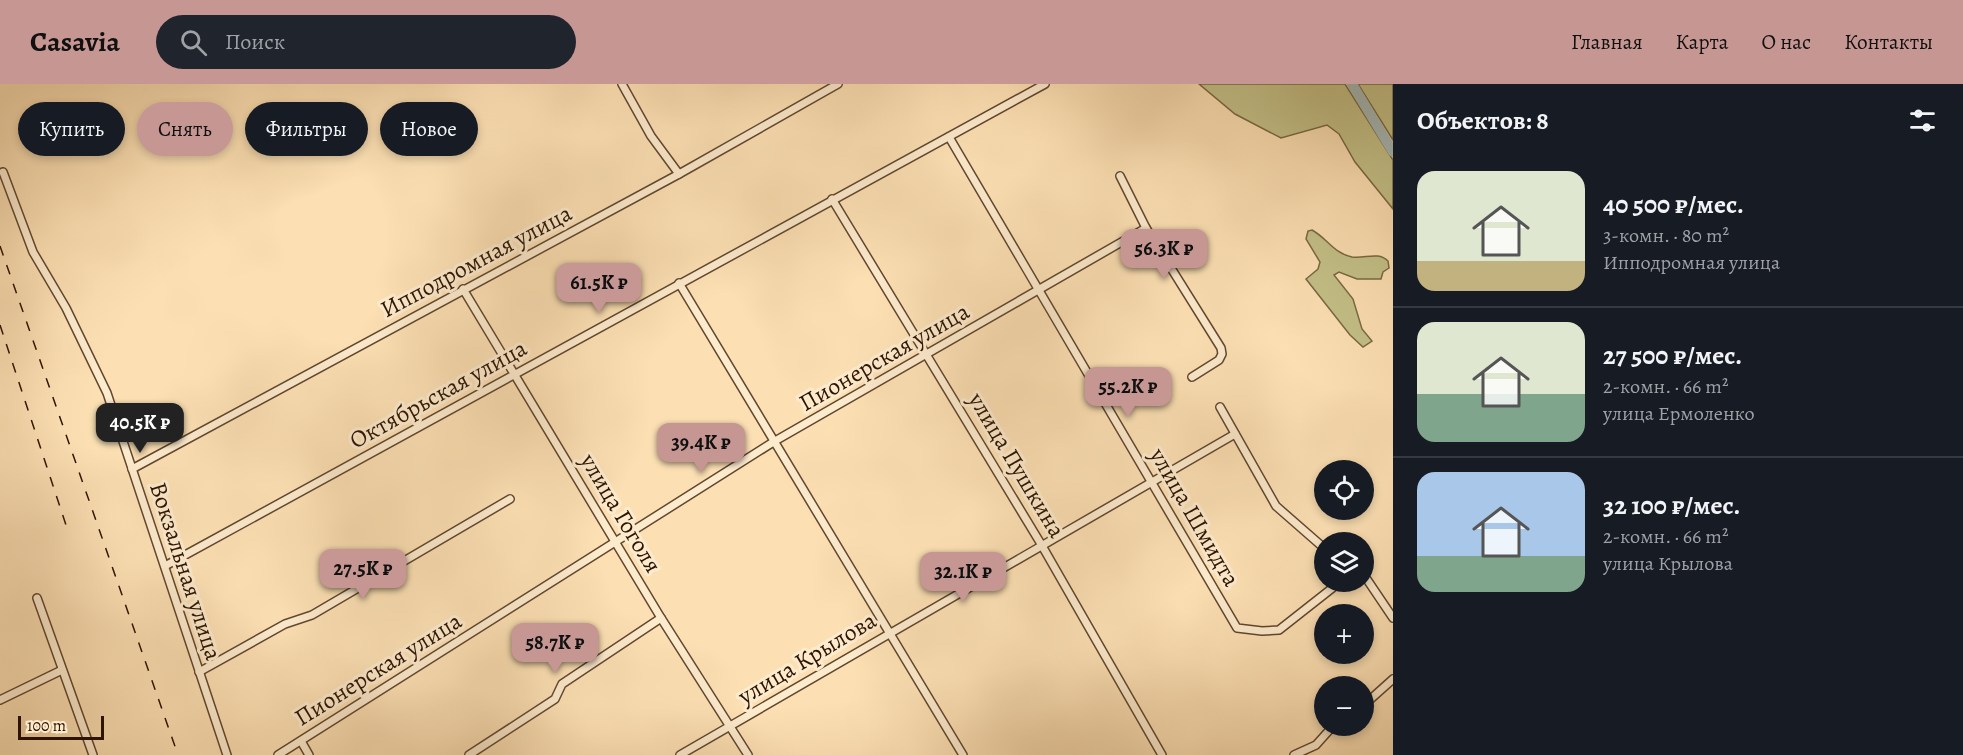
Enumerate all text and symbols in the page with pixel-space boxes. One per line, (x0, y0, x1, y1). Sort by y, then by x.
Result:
search box (156, 15, 576, 69)
text: Casavia (30, 23, 120, 61)
icon: search (177, 26, 210, 59)
text: Поиск (225, 27, 285, 57)
text: Главная (1571, 28, 1643, 56)
text: Карта (1676, 28, 1728, 56)
text: О нас (1761, 28, 1811, 56)
text: Контакты (1844, 28, 1933, 56)
chip: Купить (18, 102, 125, 156)
chip: Снять (137, 102, 233, 156)
chip: Фильтры (245, 102, 368, 156)
chip: Новое (380, 102, 478, 156)
text: Объектов: 8 (1417, 103, 1549, 138)
icon: filters (1906, 104, 1939, 137)
text: 40 500 ₽/мес. (1603, 187, 1744, 222)
icon: home (1465, 195, 1537, 267)
street label: Ипподромная улица (375, 197, 577, 325)
text: 3-комн. · 80 m² (1603, 222, 1729, 249)
pin: 56.3K ₽ (1109, 229, 1219, 280)
text: 56.3K ₽ (1135, 235, 1193, 262)
text: Ипподромная улица (1603, 249, 1780, 276)
pin: 61.5K ₽ (544, 263, 654, 314)
text: 61.5K ₽ (570, 269, 628, 296)
street label: Пионерская улица (793, 295, 975, 419)
street label: Октябрьская улица (344, 332, 532, 456)
text: 27 500 ₽/мес. (1603, 338, 1742, 373)
icon: home (1465, 346, 1537, 418)
pin: 55.2K ₽ (1073, 367, 1183, 418)
text: 55.2K ₽ (1098, 373, 1158, 400)
text: 2-комн. · 66 m² (1603, 373, 1728, 400)
street label: улица Пушкина (960, 385, 1073, 544)
text: улица Ермоленко (1603, 400, 1755, 427)
pin: 40.5K ₽ (85, 403, 195, 454)
text: 40.5K ₽ (110, 409, 170, 436)
pin: 39.4K ₽ (646, 423, 756, 474)
text: 39.4K ₽ (671, 429, 731, 456)
street label: улица Шмидта (1142, 441, 1248, 592)
street label: улица Гоголя (572, 446, 669, 579)
map controls (1314, 460, 1374, 736)
button: locate (1314, 460, 1374, 520)
street label: Вокзальная улица (142, 478, 230, 664)
text: 32 100 ₽/мес. (1603, 488, 1740, 523)
icon: home (1465, 496, 1537, 568)
text: 2-комн. · 66 m² (1603, 523, 1728, 550)
button: layers (1314, 532, 1374, 592)
pin: 27.5K ₽ (308, 549, 418, 600)
text: улица Крылова (1603, 550, 1733, 577)
pin: 32.1K ₽ (908, 552, 1018, 603)
text: 27.5K ₽ (333, 555, 393, 582)
text: 32.1K ₽ (934, 558, 992, 585)
street label: улица Крылова (731, 604, 882, 712)
button: + (1314, 604, 1374, 664)
street label: Пионерская улица (288, 605, 468, 733)
pin: 58.7K ₽ (500, 623, 610, 674)
text: 58.7K ₽ (526, 629, 584, 656)
button: − (1314, 676, 1374, 736)
scale bar (18, 713, 104, 740)
text: 100 m (27, 715, 66, 737)

